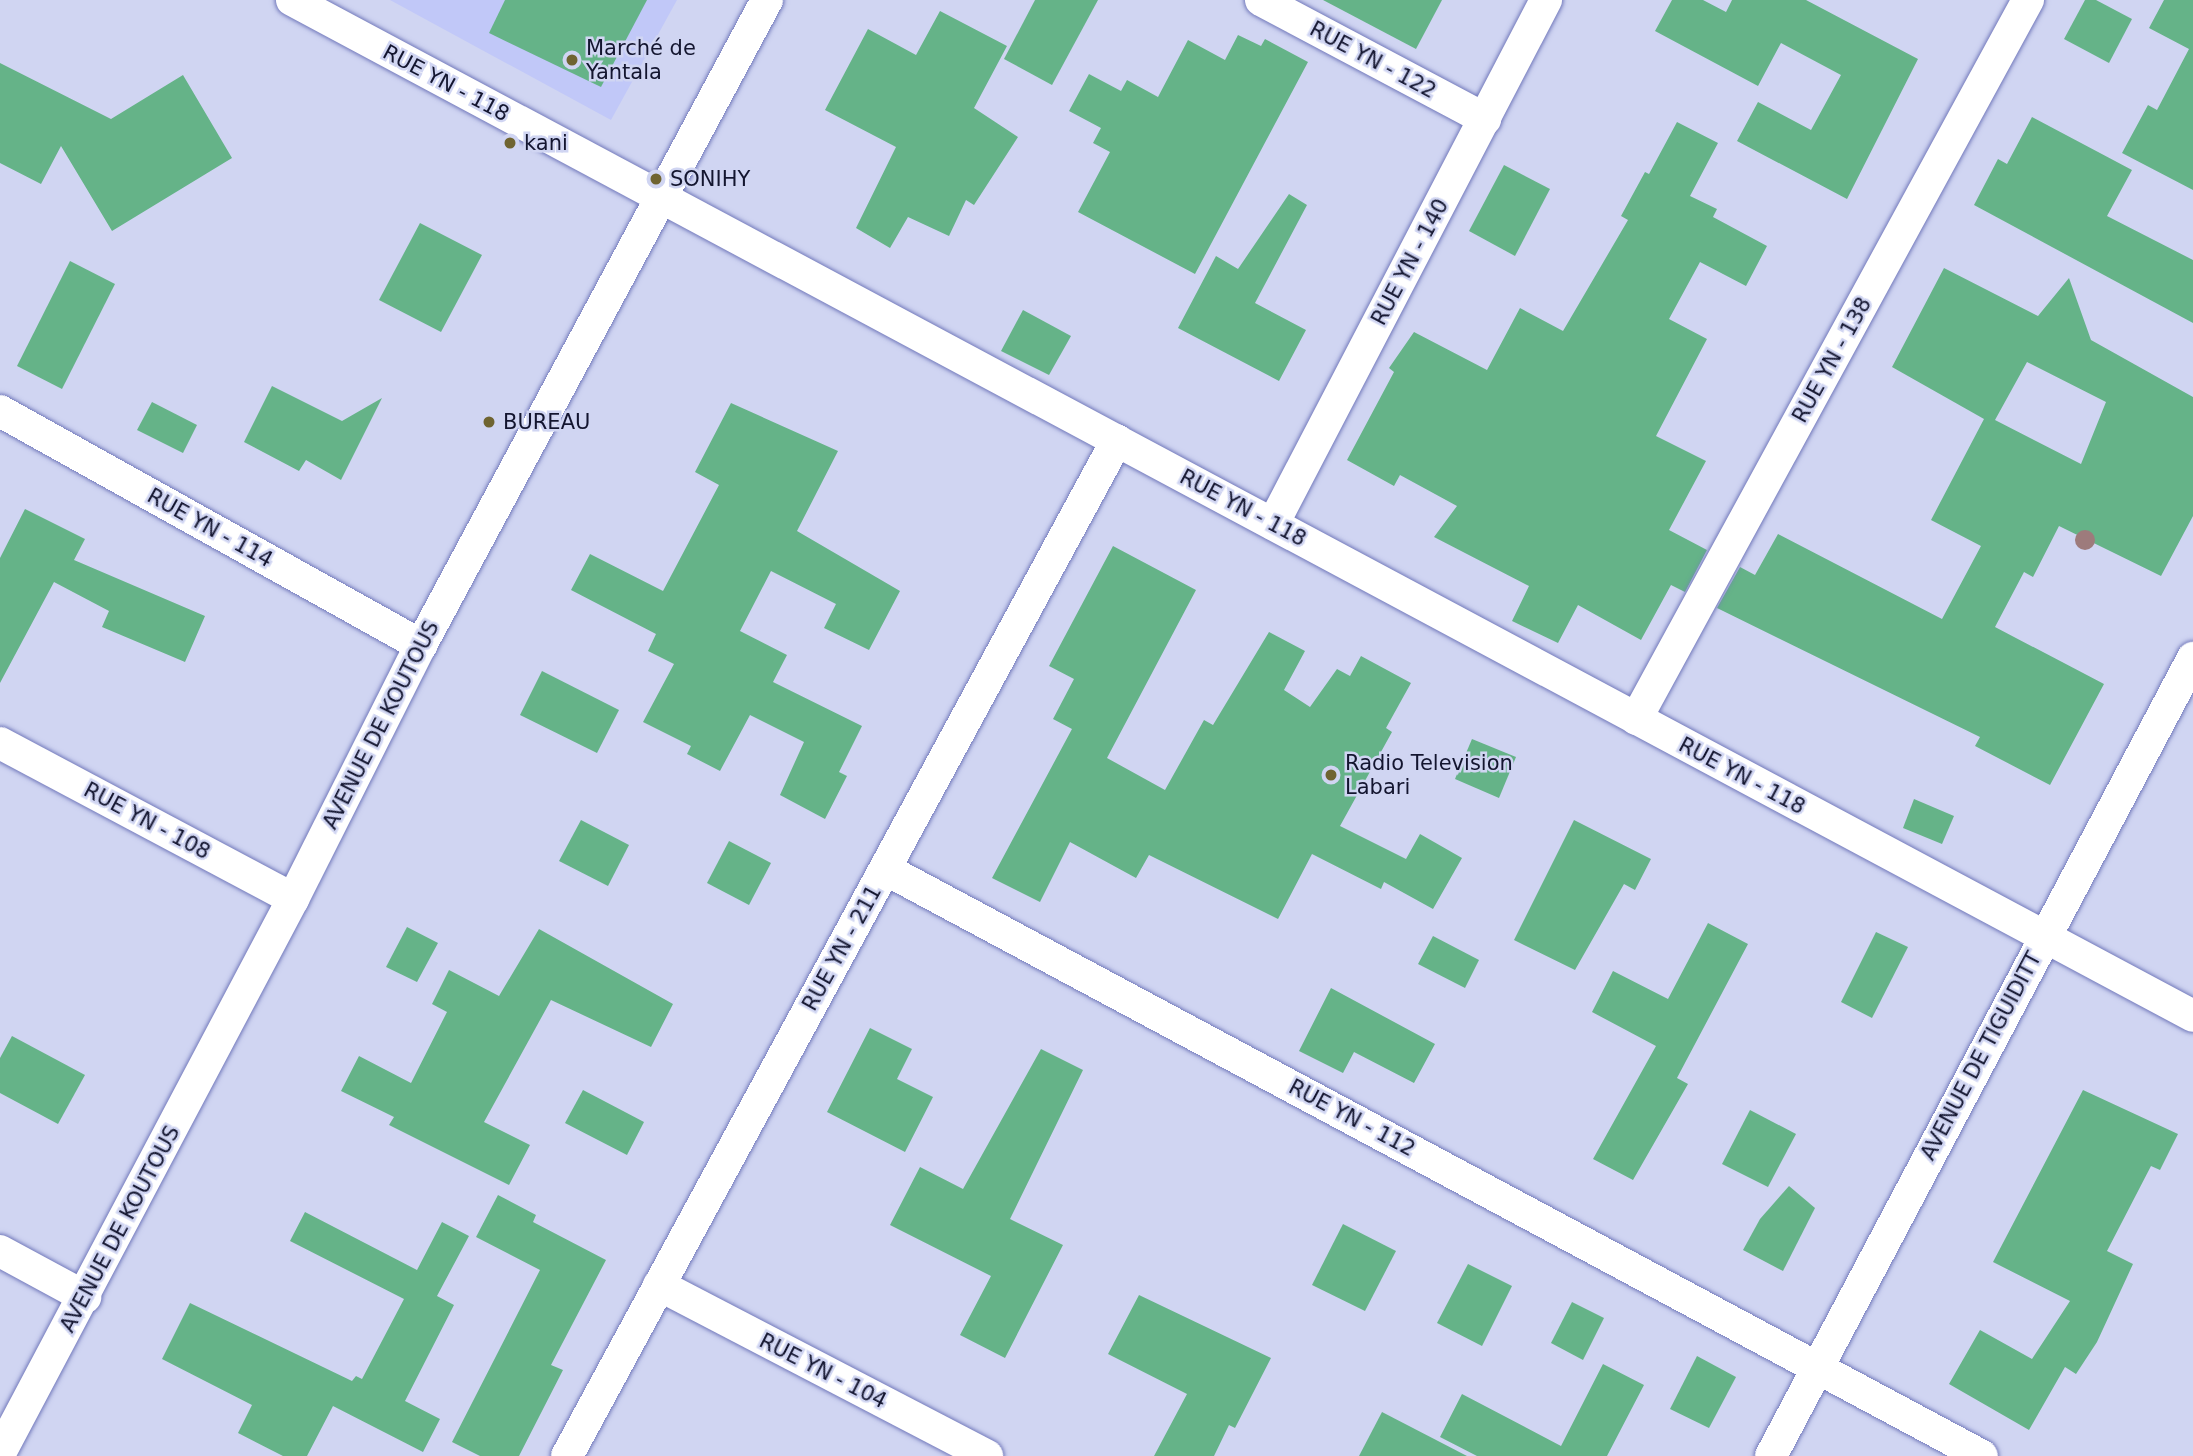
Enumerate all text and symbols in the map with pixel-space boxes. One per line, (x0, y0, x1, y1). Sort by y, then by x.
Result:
street label: RUE YN - 122 (1306, 16, 1440, 104)
place label: Marché de Yantala (586, 35, 696, 85)
street label: RUE YN - 118 (379, 39, 513, 127)
marker: Marché de Yantala (564, 52, 580, 68)
place label: kani (524, 130, 568, 156)
marker: kani (502, 135, 518, 151)
place label: SONIHY (670, 166, 750, 192)
marker: SONIHY (648, 171, 664, 187)
street label: RUE YN - 140 (1366, 195, 1454, 329)
street label: RUE YN - 138 (1787, 293, 1877, 427)
place label: BUREAU (503, 409, 590, 435)
marker: BUREAU (481, 414, 497, 430)
street label: RUE YN - 118 (1176, 464, 1310, 552)
street label: RUE YN - 114 (143, 483, 277, 573)
street label: AVENUE DE KOUTOUS (317, 617, 445, 833)
street label: RUE YN - 118 (1675, 732, 1809, 820)
place label: Radio Television Labari (1345, 750, 1513, 800)
marker: Radio Television Labari (1323, 767, 1339, 783)
street label: RUE YN - 108 (80, 777, 214, 865)
street label: RUE YN - 211 (797, 881, 887, 1015)
street label: AVENUE DE TIGUIDITT (1915, 948, 2047, 1164)
street label: RUE YN - 112 (1285, 1074, 1419, 1162)
street label: AVENUE DE KOUTOUS (55, 1121, 185, 1337)
street label: RUE YN - 104 (755, 1328, 891, 1414)

